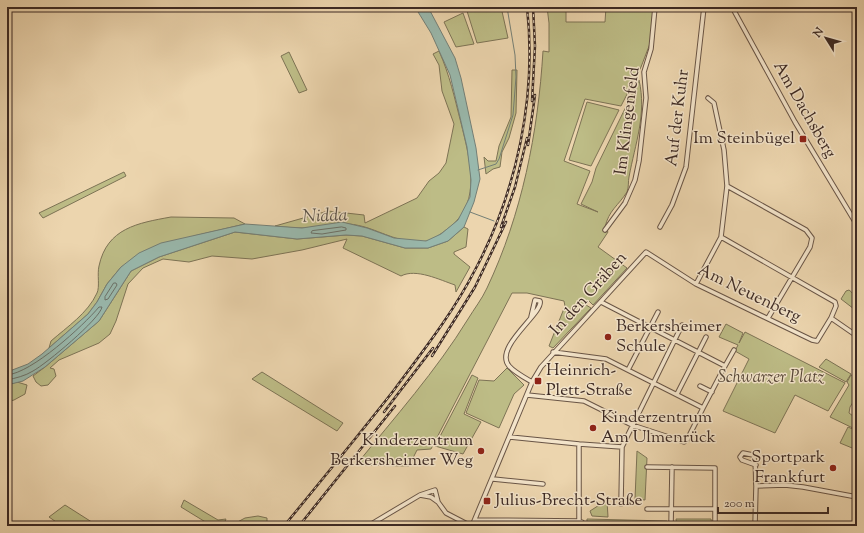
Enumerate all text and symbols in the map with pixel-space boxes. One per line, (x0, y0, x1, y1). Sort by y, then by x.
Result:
north arrow (806, 18, 846, 58)
text: N (809, 24, 828, 42)
street label: Am Dachsberg (766, 57, 842, 163)
street label: Im Klingenfeld (609, 65, 647, 176)
street label: Auf der Kuhr (660, 68, 696, 168)
place label: Im Steinbügel (693, 127, 795, 151)
marker: Im Steinbügel (798, 134, 808, 144)
water label: Nidda (302, 203, 348, 231)
street label: In den Gräben (545, 247, 633, 341)
street label: Am Neuenberg (693, 259, 805, 329)
place label: Berkersheimer Schule (616, 315, 722, 359)
marker: Berkersheimer Schule (603, 332, 613, 342)
place label: Heinrich- Plett-Straße (546, 359, 633, 403)
park label: Schwarzer Platz (718, 366, 824, 390)
marker: Heinrich- Plett-Straße (533, 376, 543, 386)
place label: Kinderzentrum Am Ulmenrück (601, 406, 716, 450)
marker: Kinderzentrum Am Ulmenrück (588, 423, 598, 433)
place label: Kinderzentrum Berkersheimer Weg (330, 429, 473, 473)
marker: Kinderzentrum Berkersheimer Weg (476, 446, 486, 456)
place label: Sportpark Frankfurt (751, 446, 825, 490)
marker: Sportpark Frankfurt (828, 463, 838, 473)
place label: Julius-Brecht-Straße (494, 489, 643, 513)
scale bar (718, 489, 828, 515)
text: 200 m (724, 495, 755, 513)
marker: Julius-Brecht-Straße (482, 496, 492, 506)

